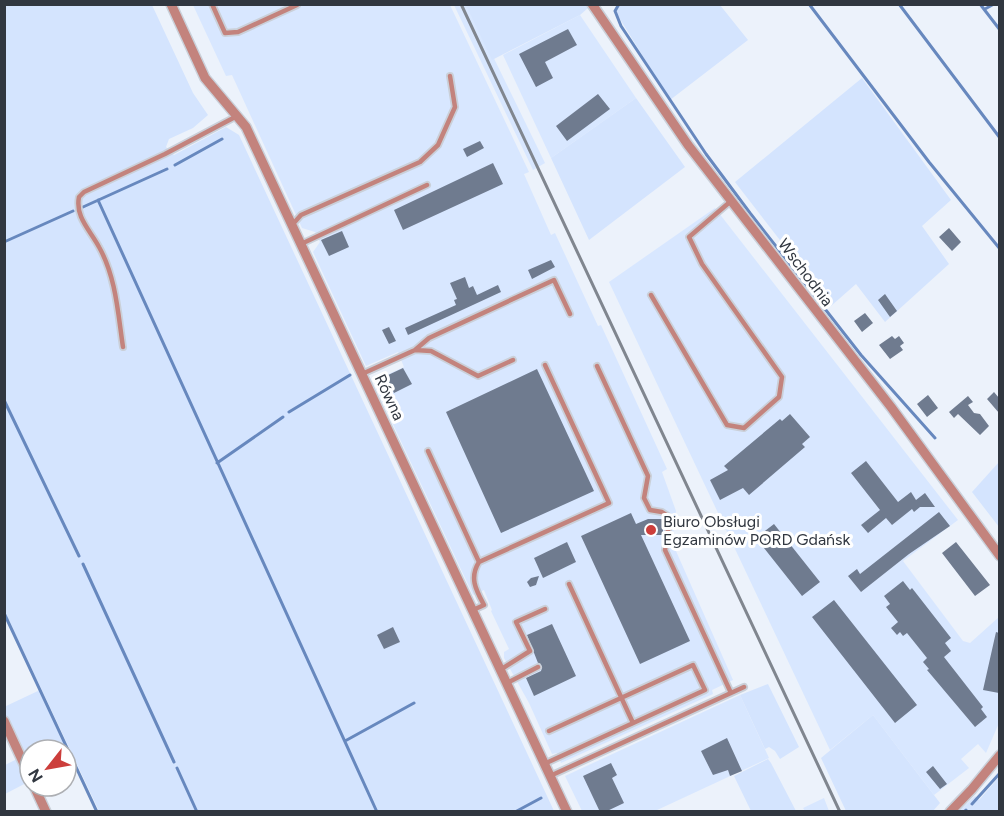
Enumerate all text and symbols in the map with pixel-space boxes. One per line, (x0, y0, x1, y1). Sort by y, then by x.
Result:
street label: Wschodnia (774, 235, 837, 310)
street label: Równa (371, 371, 408, 423)
place label: Biuro Obsługi Egzaminów PORD Gdańsk (663, 512, 850, 549)
marker: Biuro Obsługi Egzaminów PORD Gdańsk (644, 523, 658, 537)
north arrow (18, 738, 78, 798)
text: N (24, 765, 47, 786)

